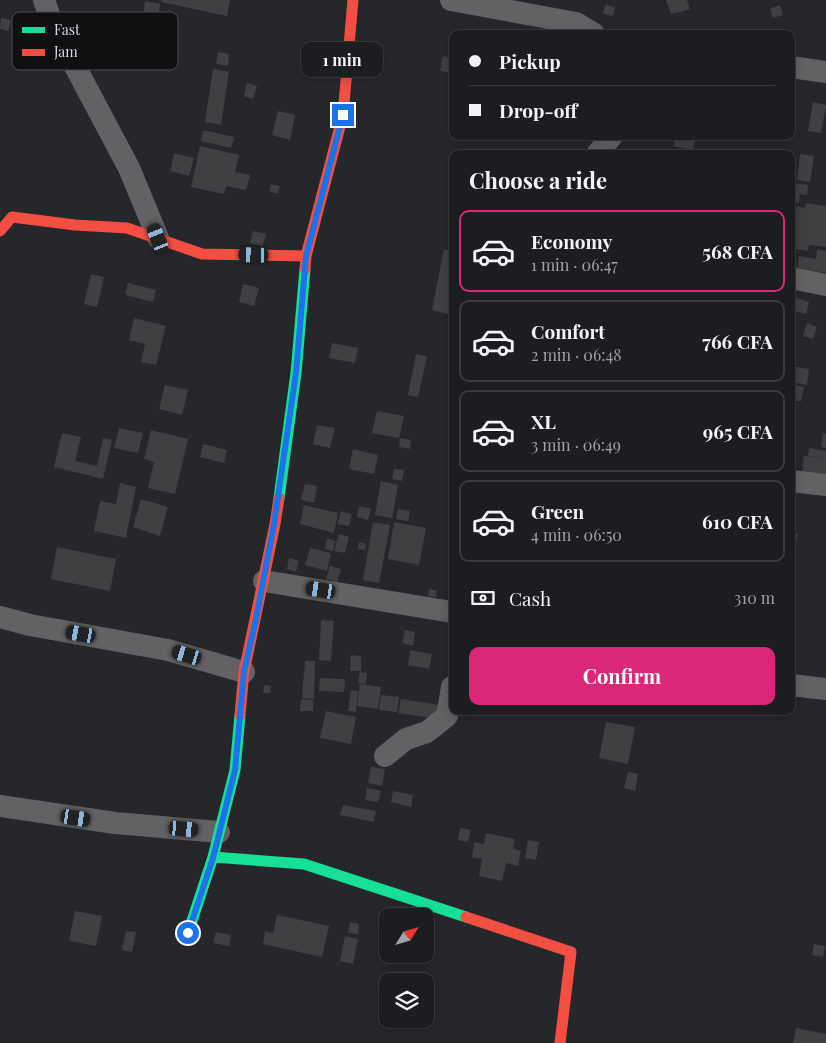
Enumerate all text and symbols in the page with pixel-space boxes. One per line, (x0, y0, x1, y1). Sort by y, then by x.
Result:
legend (12, 12, 178, 70)
text: Fast (54, 20, 81, 39)
text: Jam (53, 42, 78, 61)
callout: 1 min (302, 42, 384, 78)
text: Pickup (499, 48, 561, 74)
text: 1 min (322, 49, 362, 70)
text: Drop-off (499, 97, 577, 123)
route end (332, 104, 354, 126)
text: Choose a ride (469, 165, 607, 195)
car (145, 221, 170, 255)
text: Economy (531, 228, 612, 254)
icon: car (471, 229, 516, 274)
text: 568 CFA (702, 238, 773, 264)
car (238, 247, 269, 263)
text: 1 min · 06:47 (531, 254, 618, 275)
text: Comfort (531, 318, 605, 344)
icon: car (471, 319, 516, 364)
text: 766 CFA (702, 328, 773, 354)
text: 2 min · 06:48 (531, 344, 622, 365)
text: XL (531, 408, 556, 434)
icon: car (471, 409, 516, 454)
text: 965 CFA (703, 418, 773, 444)
text: 3 min · 06:49 (531, 434, 621, 455)
text: Green (531, 498, 584, 524)
icon: car (471, 499, 516, 544)
text: 610 CFA (702, 508, 773, 534)
text: 4 min · 06:50 (531, 524, 622, 545)
car (305, 580, 336, 600)
icon: cash (469, 584, 497, 612)
text: Cash (509, 585, 551, 611)
text: 310 m (734, 587, 775, 608)
car (64, 624, 97, 644)
car (170, 643, 203, 667)
button: Confirm (469, 647, 775, 705)
car (60, 808, 91, 828)
car (168, 820, 199, 838)
north arrow (379, 908, 434, 962)
map controls (379, 908, 434, 1028)
route start (177, 922, 199, 944)
button: layers (379, 973, 434, 1028)

